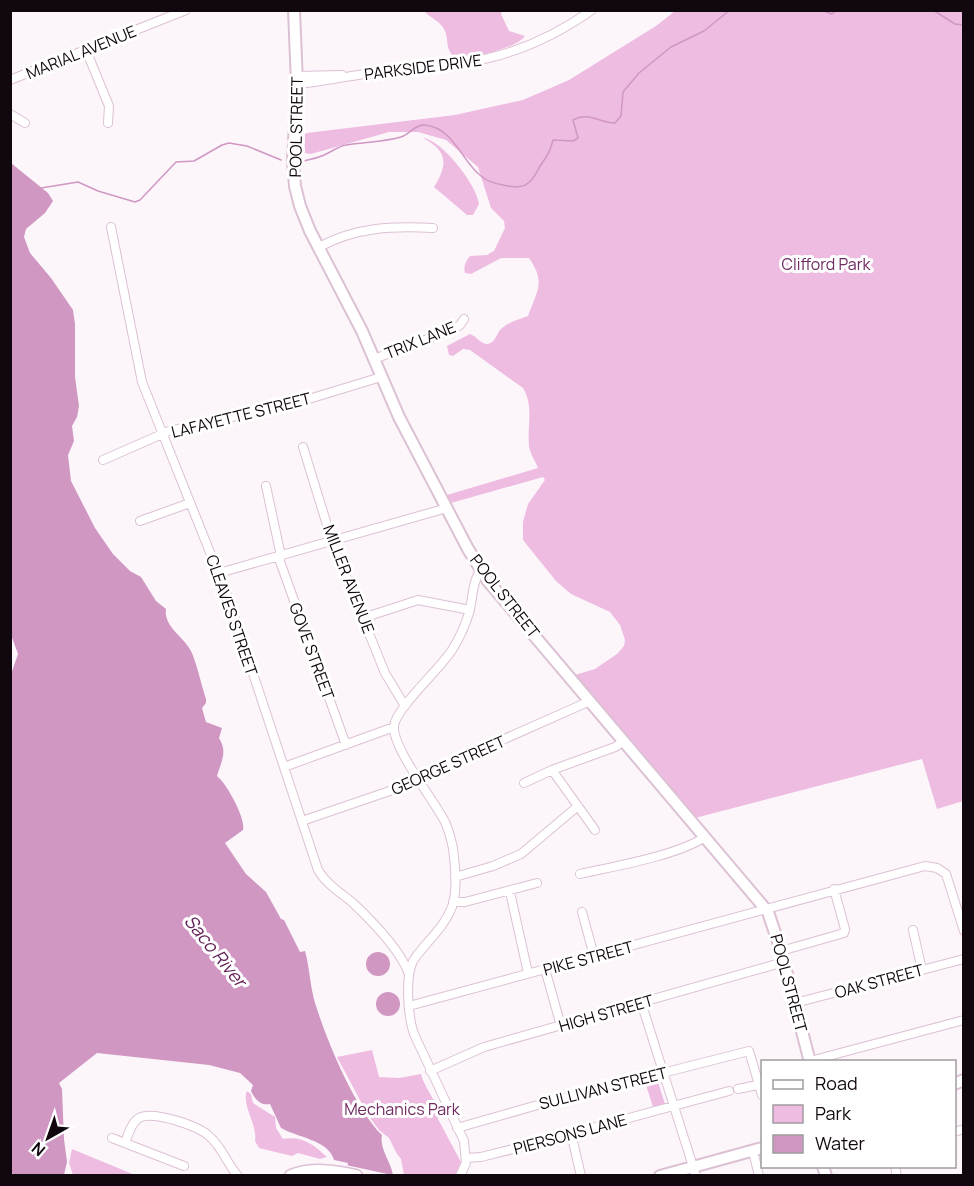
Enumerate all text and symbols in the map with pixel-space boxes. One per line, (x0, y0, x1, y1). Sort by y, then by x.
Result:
street label: MARIAL AVENUE (23, 20, 139, 84)
street label: PARKSIDE DRIVE (363, 49, 483, 85)
street label: POOL STREET (284, 76, 308, 178)
park label: Clifford Park (782, 253, 871, 275)
street label: TRIX LANE (381, 316, 459, 364)
street label: LAFAYETTE STREET (169, 387, 313, 443)
street label: MILLER AVENUE (318, 521, 380, 637)
street label: POOL STREET (465, 550, 545, 643)
street label: CLEAVES STREET (201, 552, 263, 679)
street label: GOVE STREET (284, 599, 340, 703)
street label: GEORGE STREET (388, 730, 509, 800)
water label: Saco River (179, 909, 254, 993)
street label: POOL STREET (765, 932, 813, 1035)
street label: PIKE STREET (540, 935, 636, 981)
street label: OAK STREET (832, 958, 926, 1003)
street label: HIGH STREET (556, 989, 656, 1037)
legend (761, 1060, 956, 1168)
street label: SULLIVAN STREET (537, 1061, 670, 1115)
text: Road (815, 1071, 858, 1095)
park label: Mechanics Park (344, 1098, 461, 1120)
text: Park (815, 1101, 852, 1125)
north arrow (18, 1108, 78, 1168)
street label: PIERSONS LANE (511, 1108, 629, 1160)
text: Water (815, 1131, 865, 1155)
text: N (27, 1137, 50, 1162)

